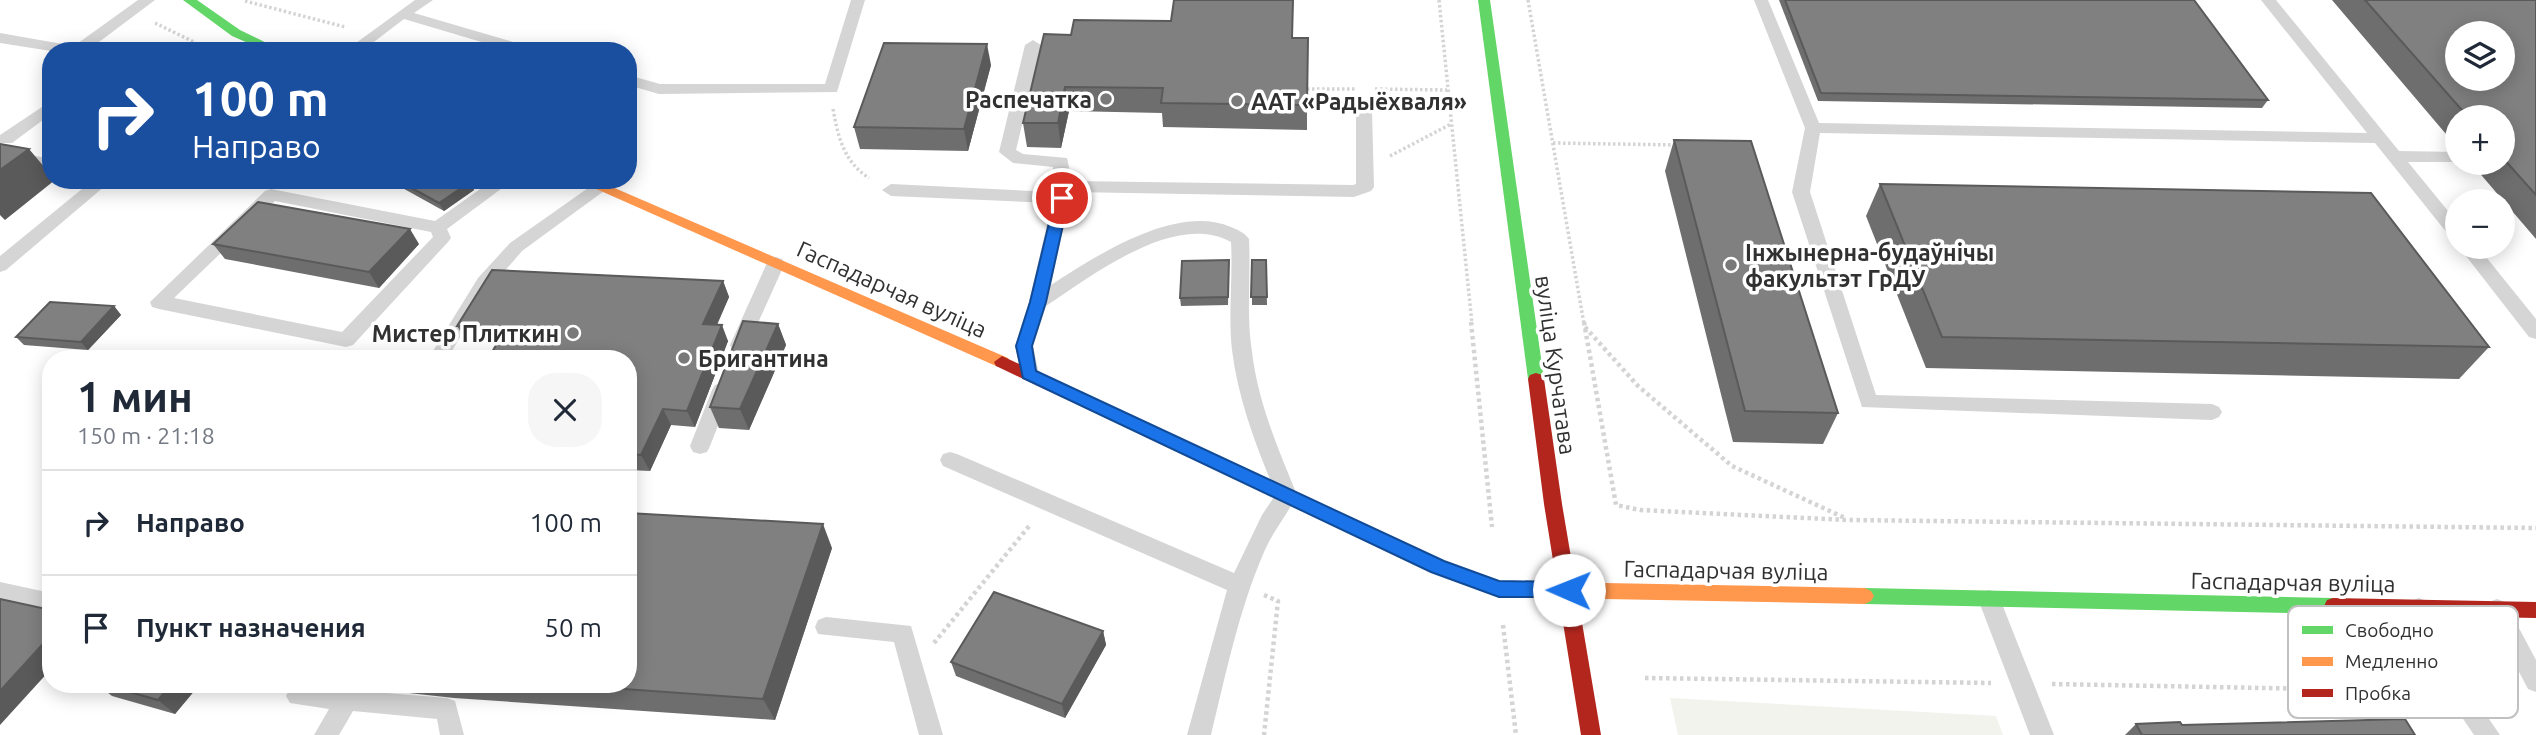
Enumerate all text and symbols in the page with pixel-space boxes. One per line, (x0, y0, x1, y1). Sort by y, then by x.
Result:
map controls (2445, 21, 2515, 259)
button: layers (2445, 21, 2515, 91)
icon: right (77, 70, 168, 161)
text: 100 m (192, 70, 329, 125)
place label: Распечатка (965, 87, 1092, 112)
place label: ААТ «Радыёхваля» (1251, 89, 1467, 114)
marker: Распечатка (1098, 91, 1114, 107)
marker: ААТ «Радыёхваля» (1229, 93, 1245, 109)
button: + (2445, 105, 2515, 175)
text: Направо (192, 128, 321, 164)
pin (1032, 168, 1092, 228)
icon: arrive (1043, 179, 1081, 217)
button: − (2445, 189, 2515, 259)
street label: Гаспадарчая вуліца (793, 236, 991, 342)
place label: Інжынерна-будаўнічы факультэт ГрДУ (1745, 240, 1994, 291)
marker: Інжынерна-будаўнічы факультэт ГрДУ (1723, 257, 1739, 273)
street label: вуліца Курчатава (1531, 274, 1581, 456)
place label: Мистер Плиткин (372, 321, 559, 346)
marker: Мистер Плиткин (565, 325, 581, 341)
place label: Бригантина (698, 346, 829, 371)
marker: Бригантина (676, 350, 692, 366)
text: 1 мин (77, 373, 193, 420)
button: close (528, 373, 602, 447)
text: 150 m · 21:18 (77, 423, 215, 448)
icon: right (77, 504, 115, 542)
text: Направо (136, 508, 245, 537)
text: 100 m (530, 508, 602, 537)
position arrow (1532, 553, 1606, 627)
street label: Гаспадарчая вуліца (1623, 556, 1829, 584)
street label: Гаспадарчая вуліца (2190, 568, 2396, 596)
legend (2288, 606, 2518, 718)
icon: arrive (77, 609, 115, 647)
text: Пункт назначения (136, 613, 366, 642)
text: 50 m (544, 613, 602, 642)
text: Свободно (2345, 619, 2434, 641)
text: Медленно (2345, 650, 2438, 672)
text: Пробка (2345, 682, 2411, 704)

